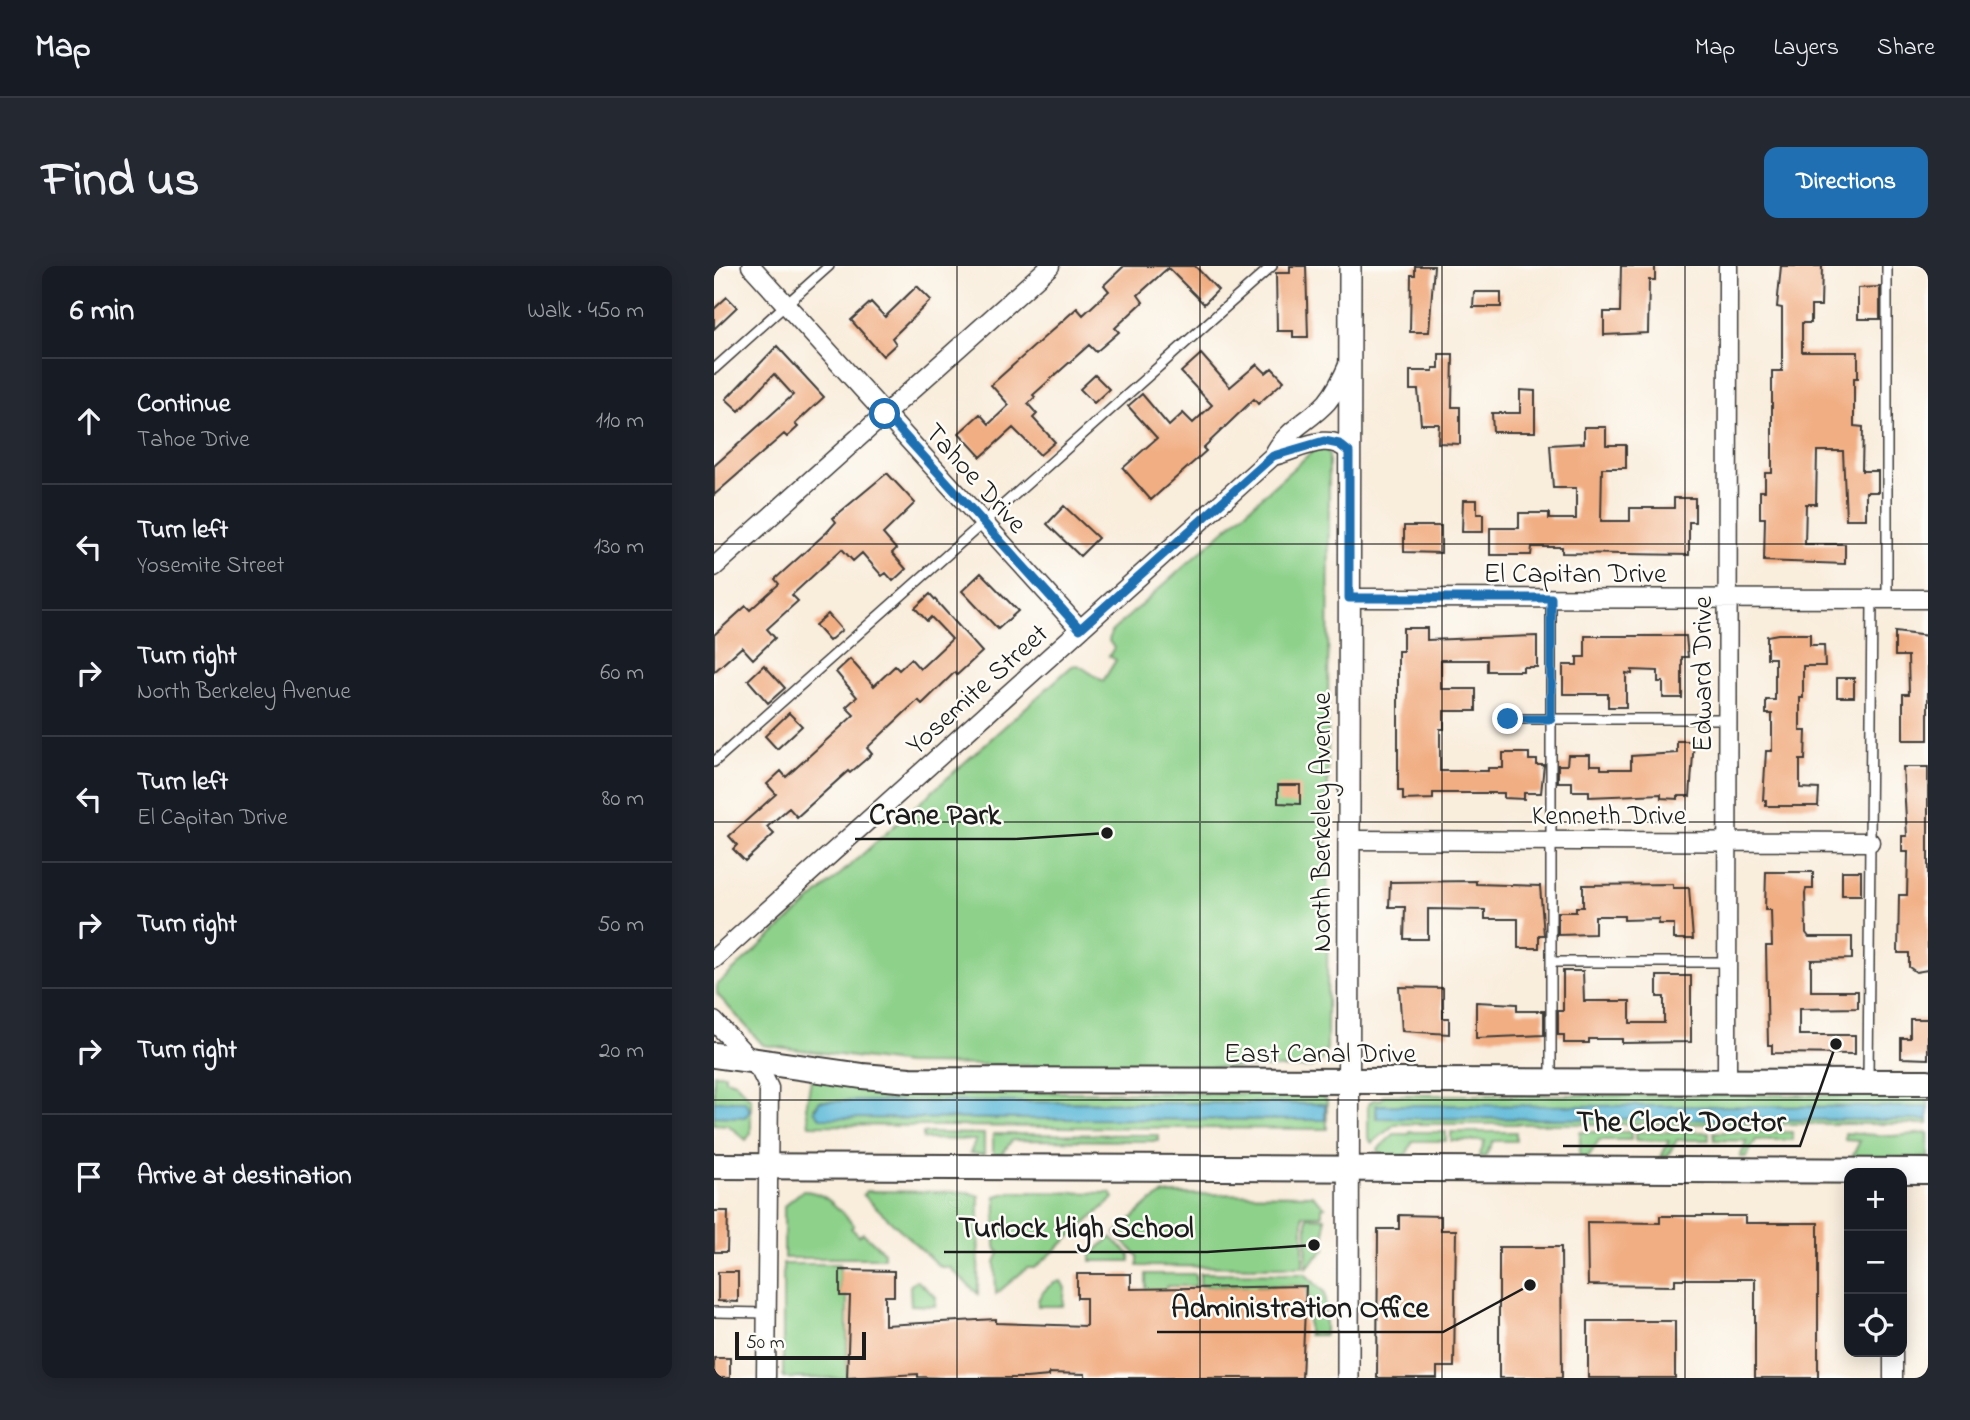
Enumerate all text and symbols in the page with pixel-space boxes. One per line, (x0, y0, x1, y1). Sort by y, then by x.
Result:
text: Map (35, 24, 91, 72)
text: Map (1695, 31, 1735, 66)
text: Layers (1773, 31, 1839, 66)
text: Share (1877, 31, 1935, 66)
text: Find us (42, 146, 199, 218)
button: Directions (1764, 147, 1928, 218)
text: 6 min (70, 290, 134, 334)
text: Walk · 450 m (527, 295, 644, 328)
text: Continue (137, 386, 230, 424)
route start (869, 398, 900, 429)
icon: ahead (70, 402, 108, 440)
text: 110 m (596, 405, 644, 438)
street label: Tahoe Drive (913, 415, 1036, 544)
text: Tahoe Drive (137, 424, 250, 457)
text: Turn left (137, 512, 228, 550)
icon: left (70, 528, 108, 566)
text: 130 m (594, 531, 644, 564)
text: Yosemite Street (137, 550, 285, 583)
street label: El Capitan Drive (1483, 555, 1667, 596)
street label: Edward Drive (1684, 596, 1725, 752)
street label: Yosemite Street (898, 615, 1059, 766)
text: Turn right (137, 638, 237, 676)
icon: right (70, 654, 108, 692)
text: 60 m (600, 657, 644, 690)
text: North Berkeley Avenue (137, 676, 351, 709)
street label: North Berkeley Avenue (1303, 691, 1344, 952)
route end (1492, 703, 1523, 734)
text: Turn left (137, 764, 228, 802)
icon: left (70, 780, 108, 818)
text: 80 m (602, 783, 644, 816)
callout: Crane Park (855, 788, 1015, 839)
text: Crane Park (869, 795, 1002, 839)
street label: Kenneth Drive (1532, 797, 1687, 838)
text: El Capitan Drive (137, 802, 288, 835)
icon: right (70, 906, 108, 944)
text: Turn right (137, 906, 237, 944)
text: 50 m (597, 909, 644, 942)
icon: right (70, 1032, 108, 1070)
text: Turn right (137, 1032, 237, 1070)
text: 20 m (599, 1035, 644, 1068)
street label: East Canal Drive (1224, 1035, 1417, 1076)
callout: The Clock Doctor (1563, 1095, 1800, 1146)
text: The Clock Doctor (1576, 1102, 1786, 1146)
icon: arrive (70, 1158, 108, 1196)
text: Arrive at destination (137, 1158, 352, 1196)
map controls (1844, 1168, 1907, 1357)
button: + (1844, 1168, 1907, 1231)
callout: Turlock High School (944, 1201, 1207, 1252)
text: Turlock High School (958, 1208, 1194, 1253)
button: − (1844, 1231, 1907, 1294)
callout: Administration Office (1157, 1281, 1443, 1332)
text: Administration Office (1171, 1288, 1431, 1332)
button: locate (1844, 1294, 1907, 1357)
scale bar (735, 1329, 866, 1361)
text: 50 m (746, 1330, 785, 1357)

